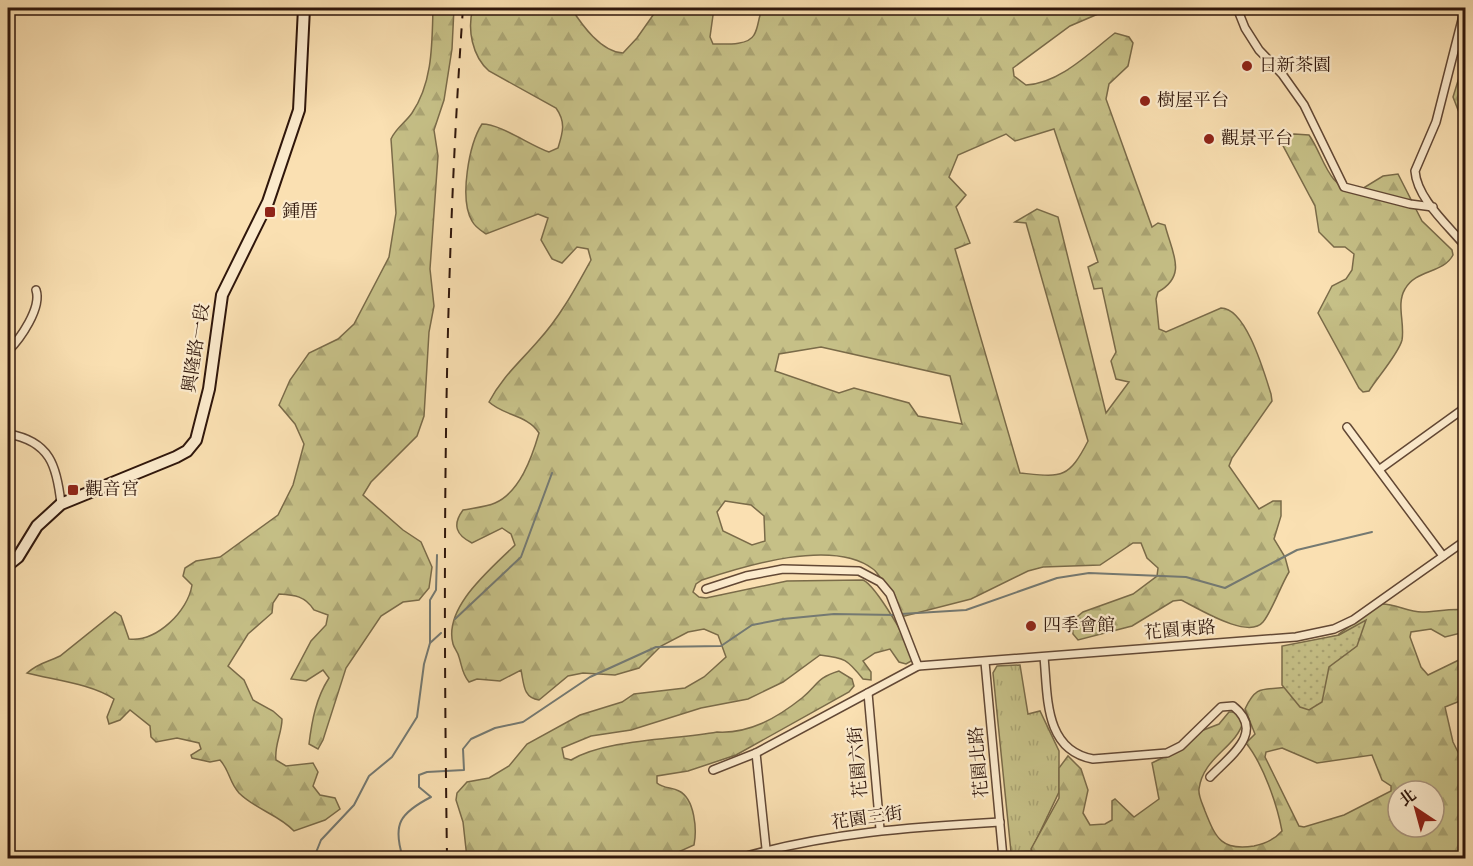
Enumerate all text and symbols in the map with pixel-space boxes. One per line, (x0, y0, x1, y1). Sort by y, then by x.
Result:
place label: 日新茶園 (1259, 55, 1331, 78)
marker: 日新茶園 (1240, 59, 1254, 73)
place label: 樹屋平台 (1157, 90, 1229, 113)
marker: 樹屋平台 (1138, 94, 1152, 108)
place label: 觀景平台 (1221, 128, 1293, 151)
marker: 觀景平台 (1202, 132, 1216, 146)
place label: 鍾厝 (282, 201, 318, 224)
marker: 鍾厝 (263, 205, 277, 219)
street label: 興隆路一段 (179, 302, 215, 394)
place label: 觀音宮 (85, 479, 139, 502)
marker: 觀音宮 (66, 483, 80, 497)
place label: 四季會館 (1043, 615, 1115, 638)
street label: 花園東路 (1143, 616, 1217, 646)
marker: 四季會館 (1024, 619, 1038, 633)
street label: 花園六街 (844, 725, 874, 799)
street label: 花園北路 (965, 725, 995, 799)
north arrow (1386, 779, 1446, 839)
text: 北 (1396, 786, 1421, 811)
street label: 花園三街 (830, 803, 904, 835)

